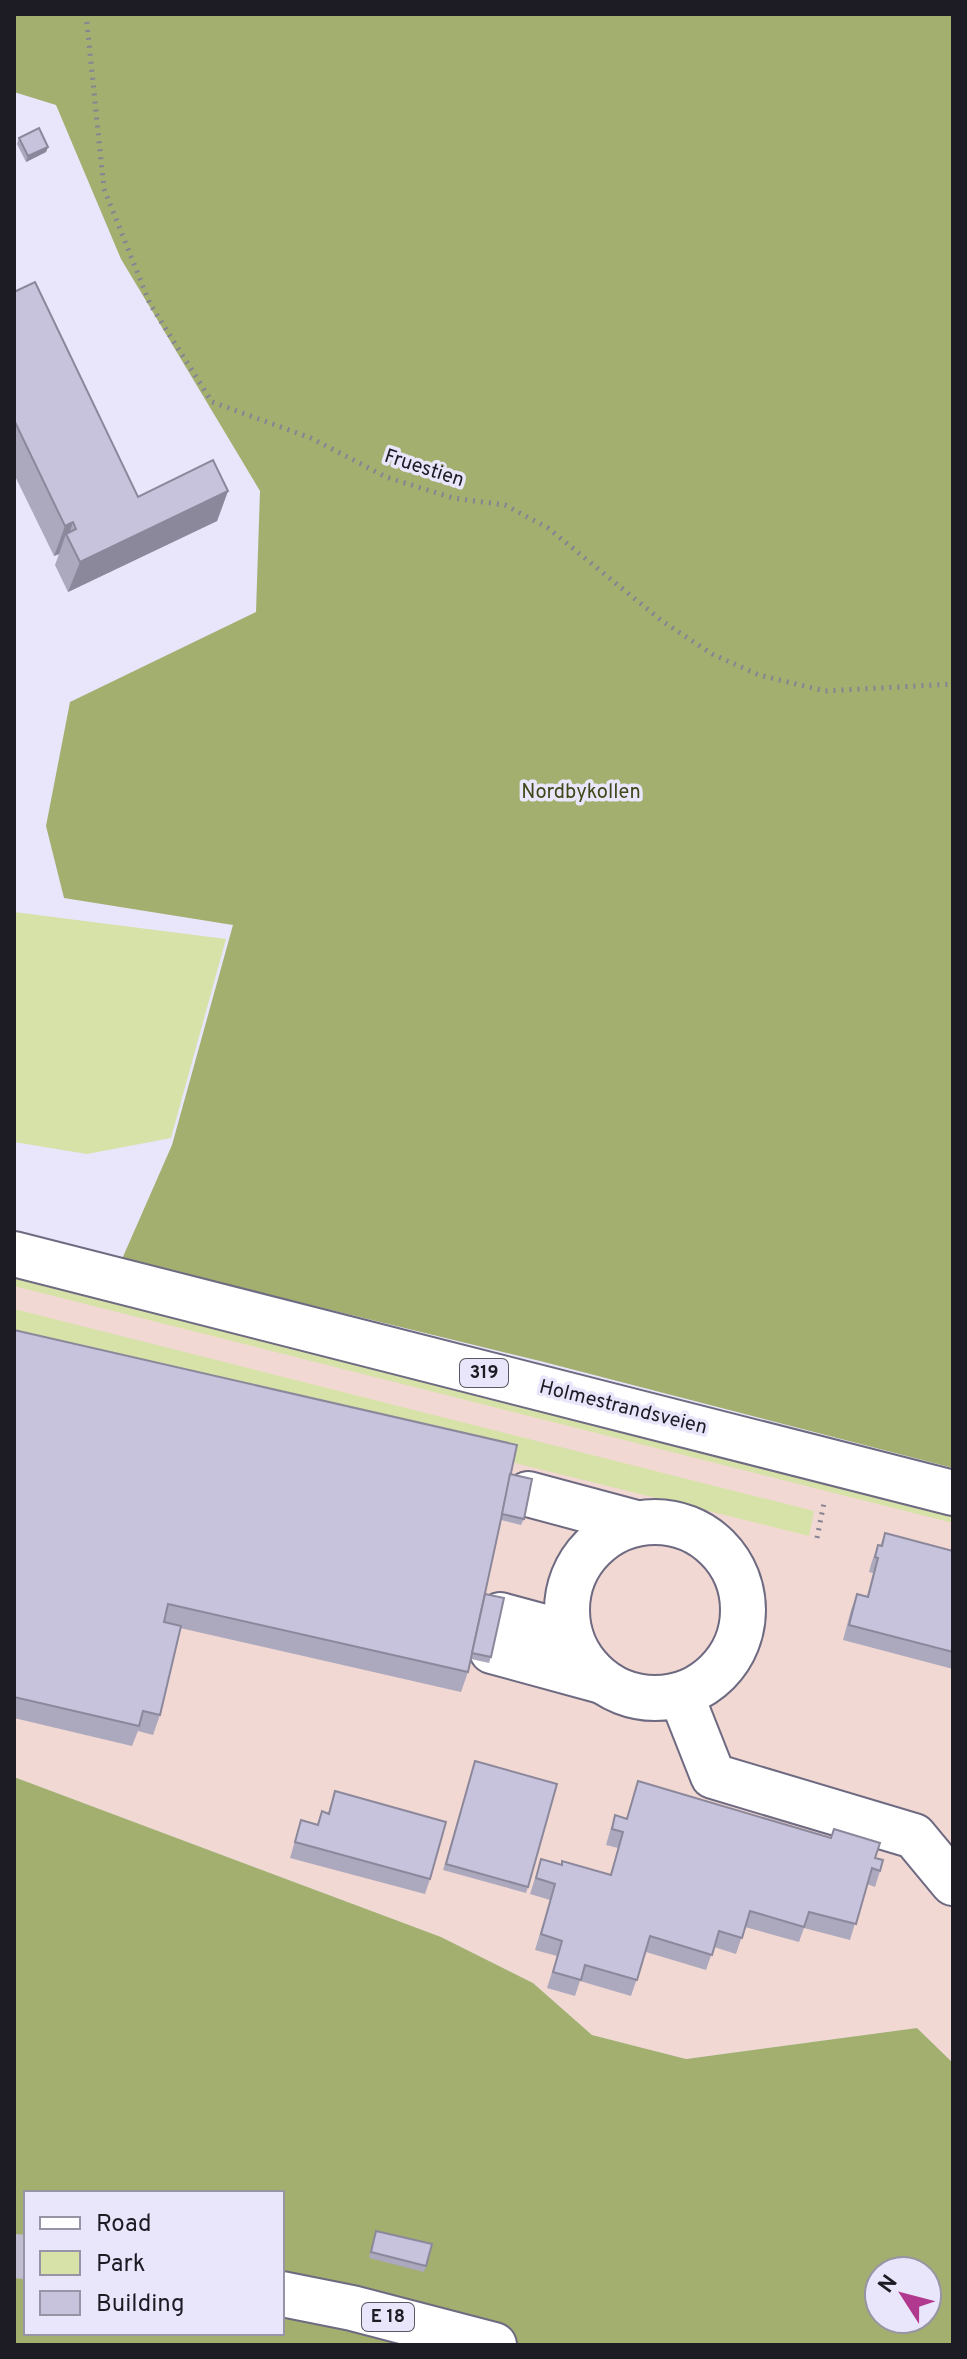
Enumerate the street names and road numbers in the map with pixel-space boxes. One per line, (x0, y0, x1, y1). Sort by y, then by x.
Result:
street label: Fruestien (381, 444, 467, 494)
road number: 319 (460, 1359, 508, 1387)
street label: Holmestrandsveien (536, 1375, 710, 1441)
road number: E 18 (362, 2303, 414, 2331)

